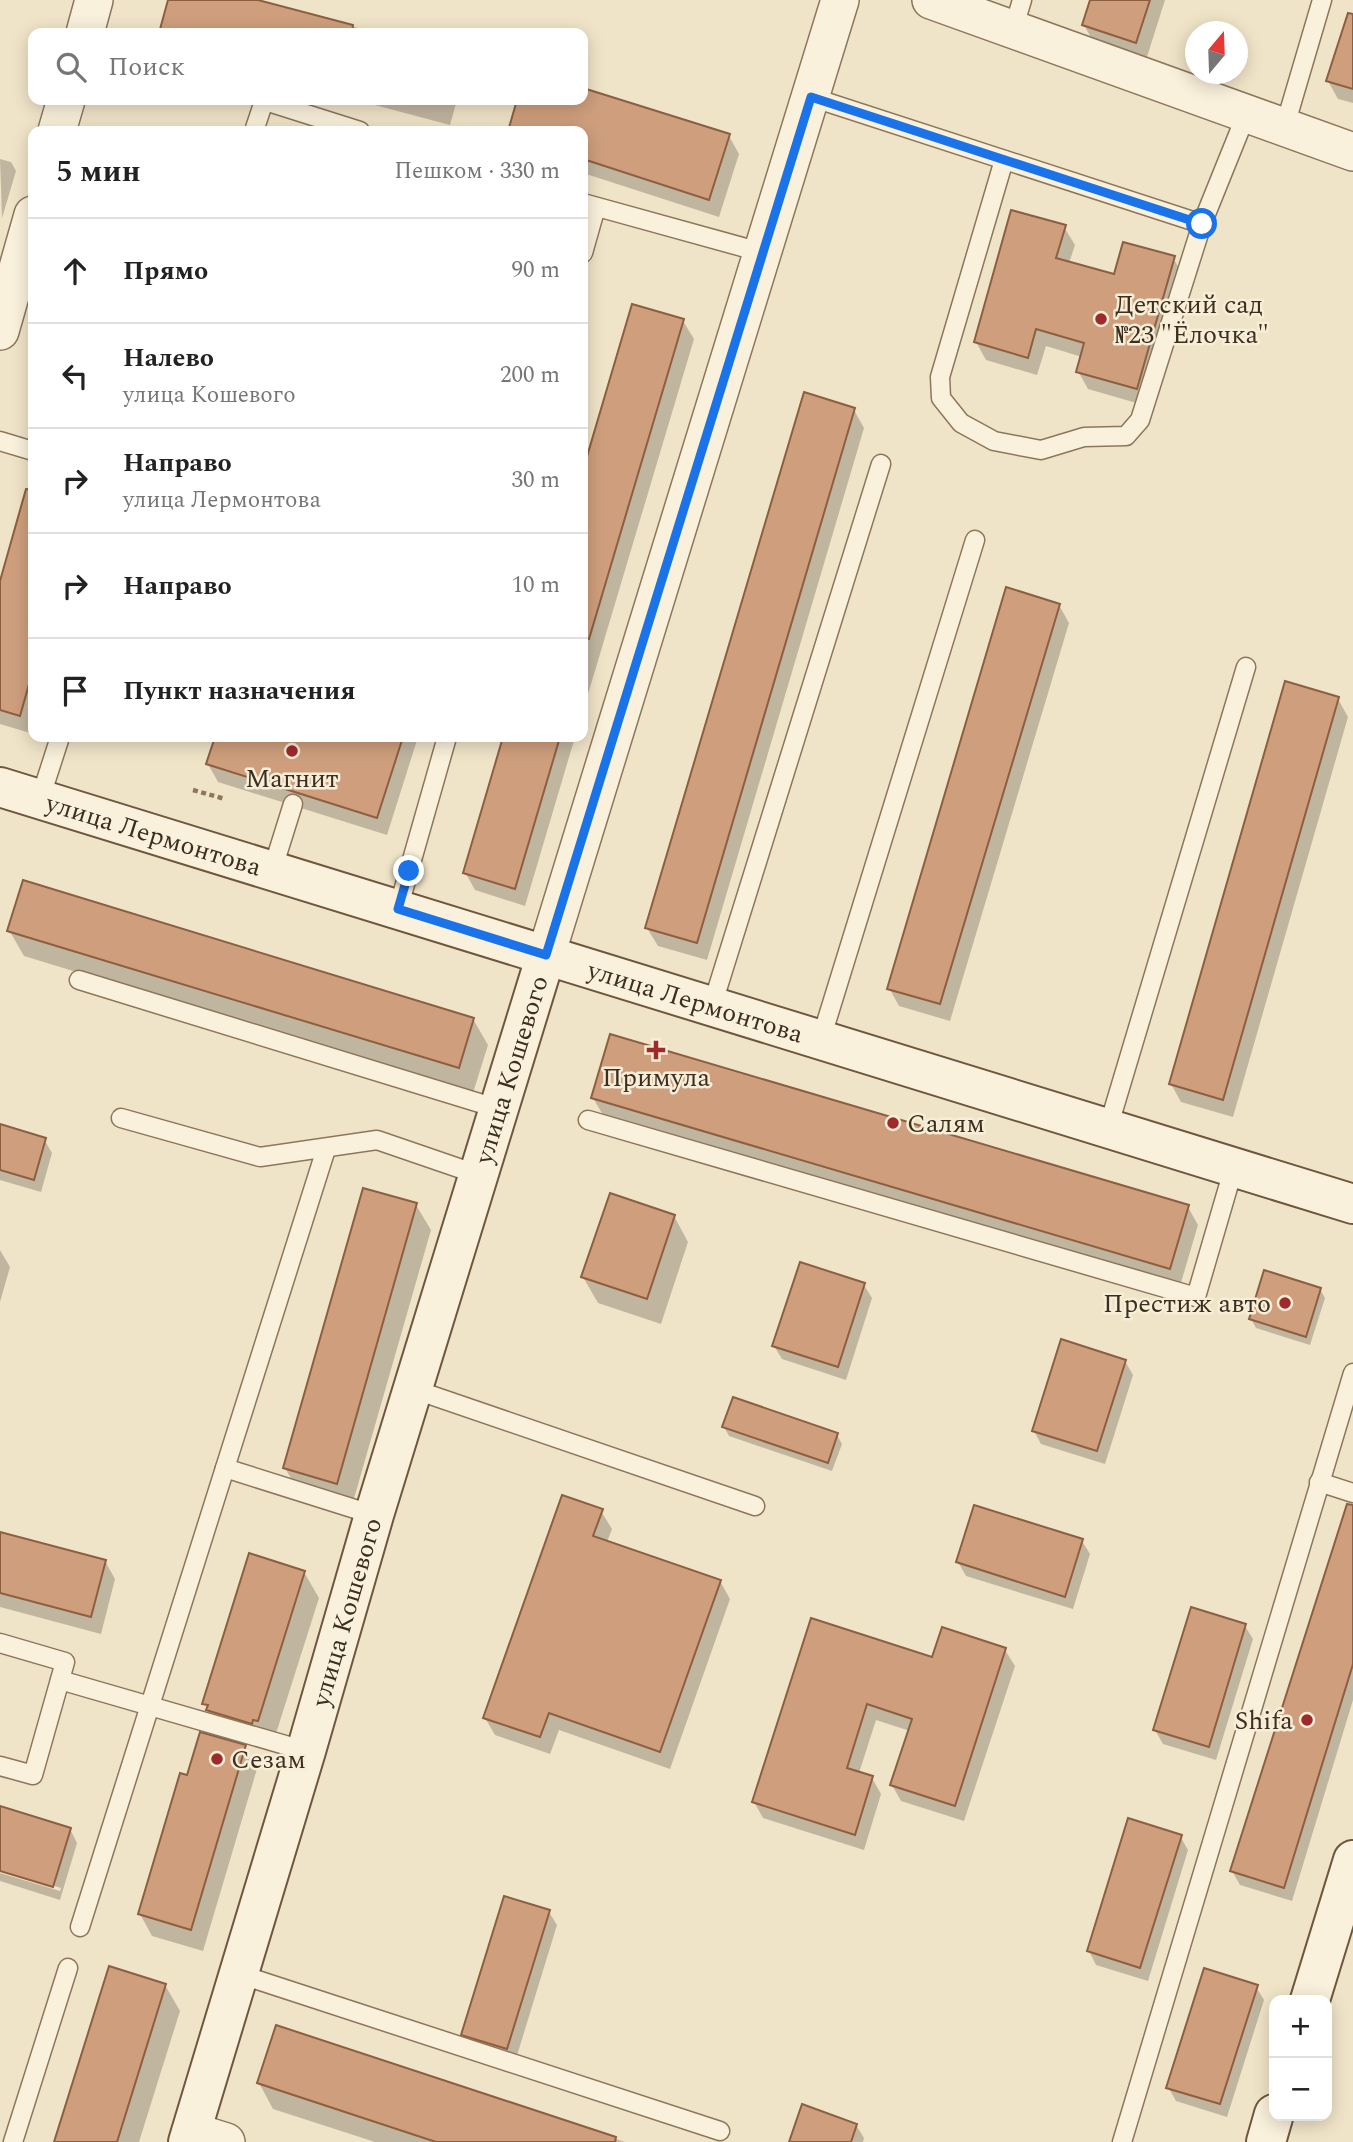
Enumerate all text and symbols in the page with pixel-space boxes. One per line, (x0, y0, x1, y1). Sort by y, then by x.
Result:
north arrow (1185, 21, 1248, 84)
search box (28, 28, 588, 105)
text: Поиск (108, 47, 185, 87)
icon: search (52, 48, 90, 86)
text: 5 мин (56, 149, 141, 195)
text: Пешком · 330 m (394, 154, 560, 189)
route start (1186, 208, 1217, 239)
text: Прямо (123, 251, 208, 291)
icon: ahead (56, 252, 94, 290)
text: 90 m (511, 253, 560, 288)
place label: Детский сад №23 "Ёлочка" (1115, 285, 1269, 355)
marker: Детский сад №23 "Ёлочка" (1093, 311, 1109, 327)
text: Налево (123, 338, 214, 378)
icon: left (56, 357, 94, 395)
text: 200 m (500, 358, 560, 393)
text: улица Кошевого (123, 378, 296, 413)
text: Направо (123, 443, 232, 483)
icon: right (56, 462, 94, 500)
text: 30 m (511, 463, 560, 498)
text: улица Лермонтова (123, 483, 321, 518)
text: Направо (123, 566, 232, 606)
icon: right (56, 567, 94, 605)
text: 10 m (511, 568, 560, 603)
text: Пункт назначения (123, 671, 356, 711)
icon: arrive (56, 672, 94, 710)
marker: Магнит (284, 743, 300, 759)
place label: Магнит (245, 759, 339, 799)
street label: улица Лермонтова (40, 783, 267, 888)
route end (393, 855, 424, 886)
street label: улица Лермонтова (582, 950, 809, 1055)
street label: улица Кошевого (464, 971, 560, 1170)
marker: Примула (648, 1042, 664, 1058)
place label: Примула (602, 1058, 710, 1098)
place label: Салям (907, 1104, 985, 1144)
marker: Салям (885, 1115, 901, 1131)
place label: Престиж авто (1103, 1284, 1271, 1324)
marker: Престиж авто (1277, 1295, 1293, 1311)
street label: улица Кошевого (300, 1513, 393, 1713)
place label: Shifa (1234, 1701, 1293, 1741)
marker: Shifa (1299, 1712, 1315, 1728)
place label: Сезам (231, 1740, 306, 1780)
marker: Сезам (209, 1751, 225, 1767)
map controls (1269, 1995, 1332, 2121)
button: + (1269, 1995, 1332, 2058)
button: − (1269, 2058, 1332, 2121)

